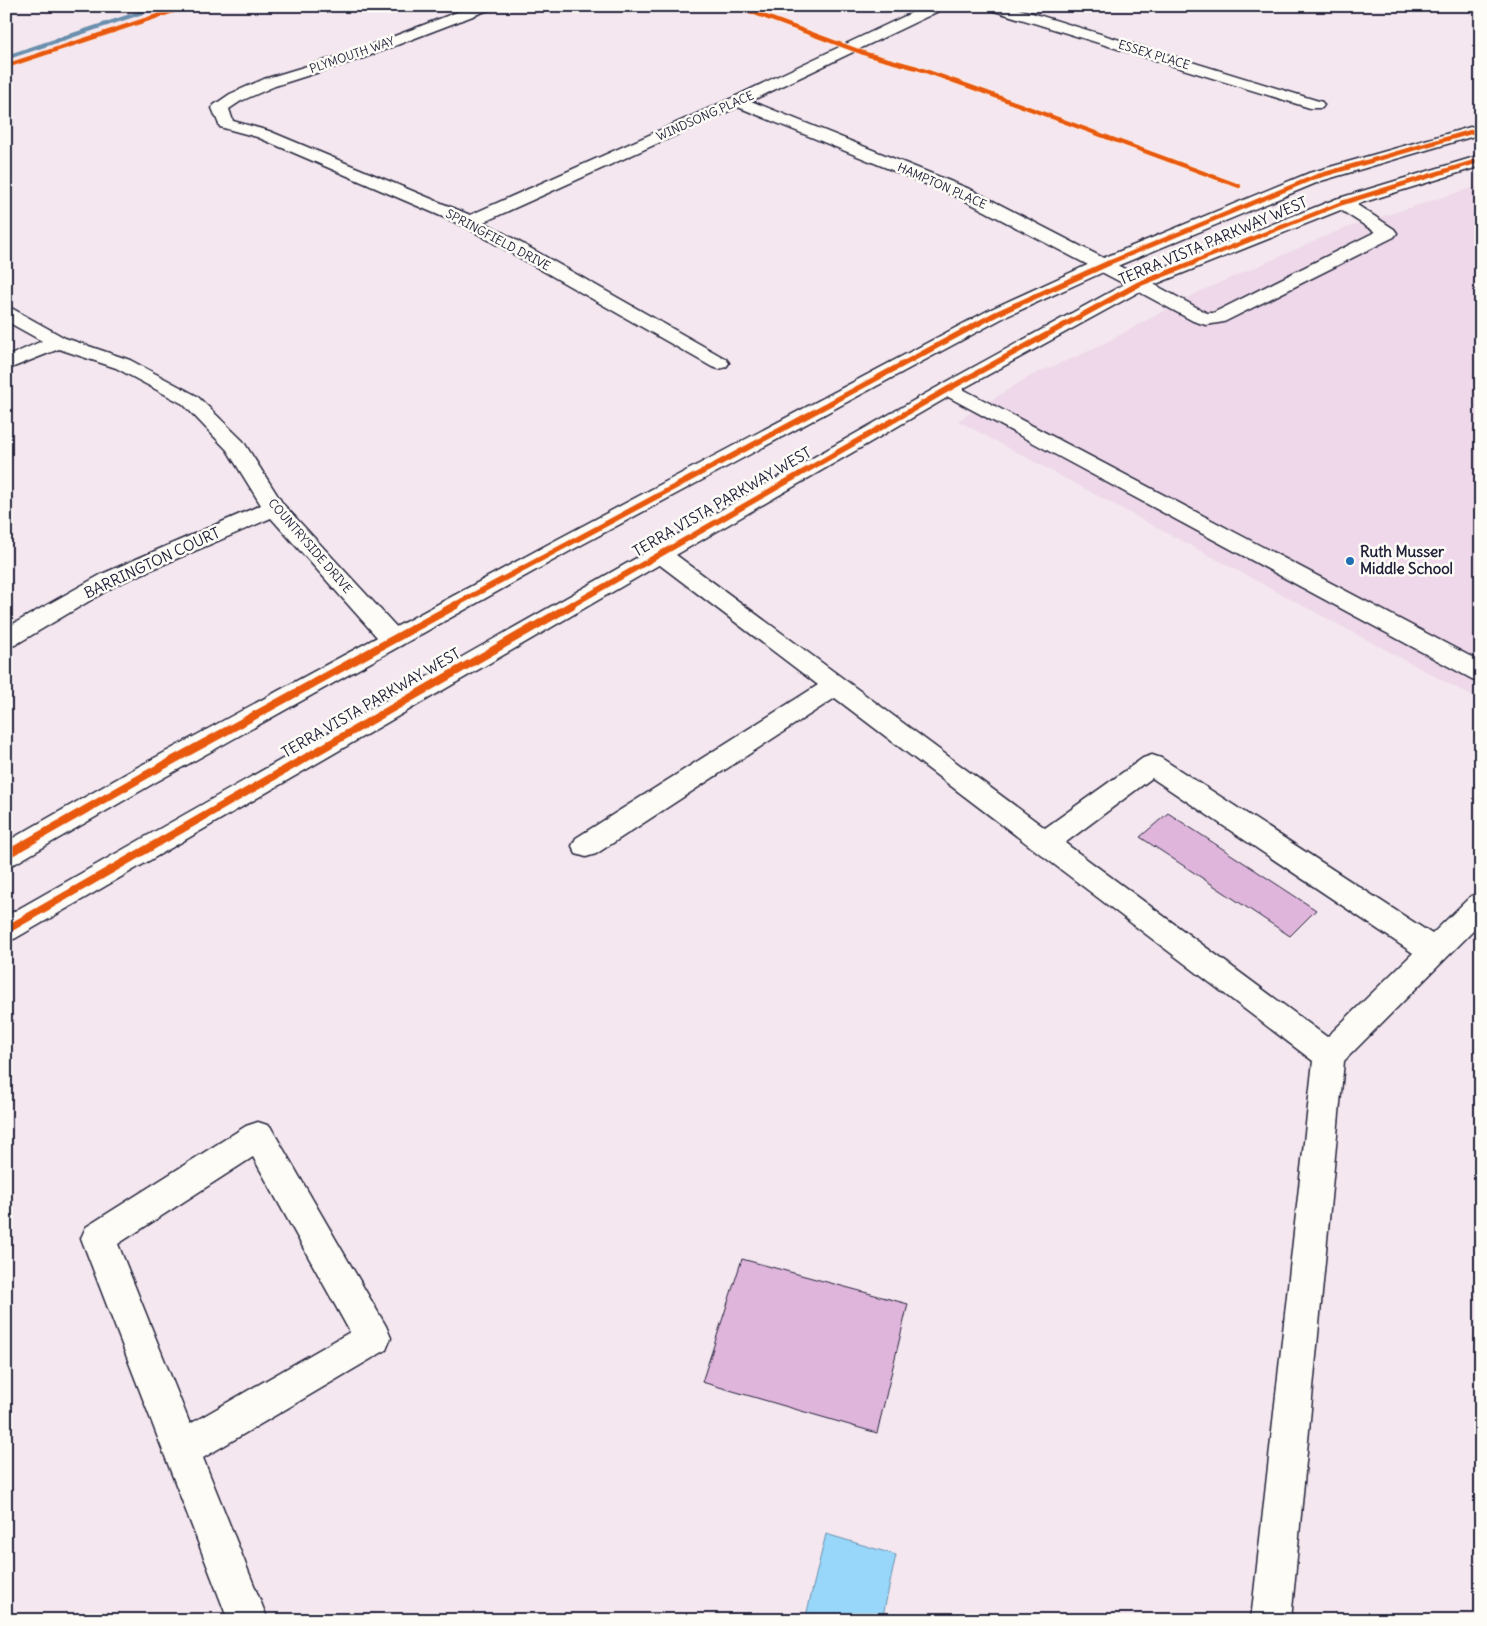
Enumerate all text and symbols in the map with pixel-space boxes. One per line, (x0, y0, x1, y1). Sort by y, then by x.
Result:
street label: PLYMOUTH WAY (307, 33, 397, 76)
street label: ESSEX PLACE (1117, 37, 1192, 73)
street label: WINDSONG PLACE (654, 87, 756, 144)
street label: HAMPTON PLACE (895, 159, 989, 212)
street label: TERRA VISTA PARKWAY WEST (1116, 192, 1310, 289)
street label: SPRINGFIELD DRIVE (443, 206, 553, 274)
street label: TERRA VISTA PARKWAY WEST (629, 442, 815, 561)
street label: COUNTRYSIDE DRIVE (265, 495, 355, 596)
street label: BARRINGTON COURT (81, 523, 223, 602)
place label: Ruth Musser Middle School (1360, 542, 1453, 578)
marker: Ruth Musser Middle School (1344, 555, 1356, 567)
street label: TERRA VISTA PARKWAY WEST (278, 643, 464, 762)

